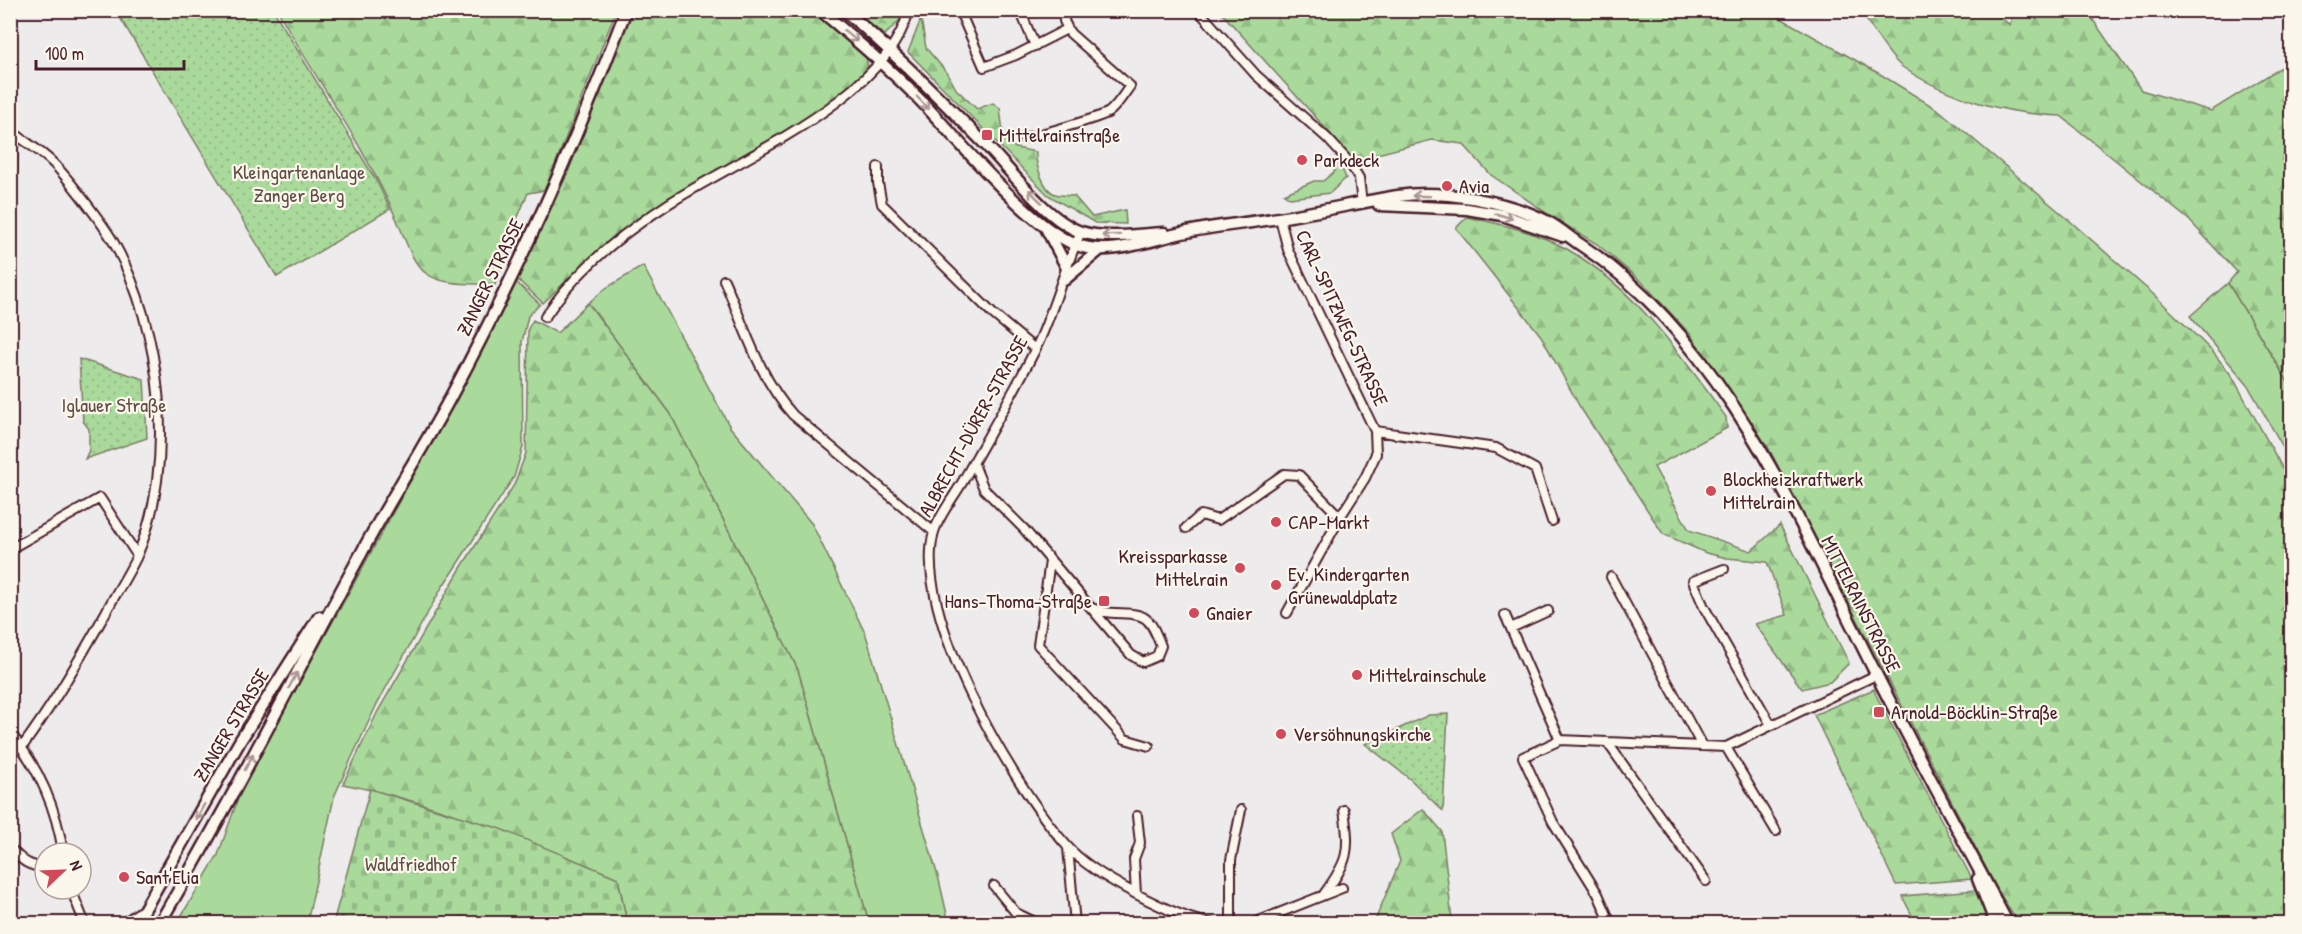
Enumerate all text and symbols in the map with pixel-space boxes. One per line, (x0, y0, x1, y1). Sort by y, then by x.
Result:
one-way arrow (843, 29, 858, 43)
scale bar (36, 33, 184, 71)
text: 100 m (45, 41, 84, 66)
one-way arrow (916, 96, 930, 111)
place label: Mittelrainstraße (999, 121, 1120, 148)
marker: Mittelrainstraße (980, 128, 994, 142)
place label: Parkdeck (1314, 146, 1379, 173)
marker: Parkdeck (1295, 153, 1309, 167)
park label: Kleingartenanlage Zanger Berg (233, 158, 365, 208)
place label: Avia (1459, 172, 1489, 199)
marker: Avia (1440, 179, 1454, 193)
one-way arrow (1027, 189, 1042, 204)
one-way arrow (1412, 190, 1432, 202)
one-way arrow (1494, 211, 1513, 222)
street label: ZANGER STRASSE (450, 214, 530, 340)
street label: CARL-SPITZWEG-STRASSE (1290, 225, 1395, 411)
one-way arrow (1101, 229, 1121, 240)
street label: ALBRECHT-DÜRER-STRASSE (912, 330, 1034, 521)
park label: Iglauer Straße (61, 391, 167, 418)
place label: Blockheizkraftwerk Mittelrain (1723, 465, 1863, 515)
marker: Blockheizkraftwerk Mittelrain (1704, 484, 1718, 498)
place label: CAP-Markt (1288, 508, 1370, 535)
marker: CAP-Markt (1269, 515, 1283, 529)
street label: MITTELRAINSTRASSE (1815, 531, 1908, 677)
place label: Kreissparkasse Mittelrain (1118, 542, 1228, 592)
place label: Ev. Kindergarten Grünewaldplatz (1288, 560, 1409, 610)
marker: Kreissparkasse Mittelrain (1233, 561, 1247, 575)
marker: Ev. Kindergarten Grünewaldplatz (1269, 578, 1283, 592)
place label: Hans-Thoma-Straße (945, 587, 1092, 614)
marker: Hans-Thoma-Straße (1097, 594, 1111, 608)
place label: Gnaier (1206, 599, 1253, 626)
marker: Gnaier (1187, 606, 1201, 620)
place label: Mittelrainschule (1369, 661, 1487, 688)
street label: ZANGER STRASSE (186, 663, 275, 786)
marker: Mittelrainschule (1350, 668, 1364, 682)
one-way arrow (287, 672, 299, 689)
place label: Arnold-Böcklin-Straße (1891, 698, 2058, 725)
marker: Arnold-Böcklin-Straße (1872, 705, 1886, 719)
place label: Versöhnungskirche (1293, 720, 1431, 747)
marker: Versöhnungskirche (1274, 727, 1288, 741)
one-way arrow (244, 754, 255, 772)
one-way arrow (194, 803, 205, 821)
north arrow (33, 841, 93, 901)
park label: Waldfriedhof (365, 850, 457, 877)
text: N (65, 857, 89, 874)
place label: Sant'Elia (136, 863, 199, 890)
marker: Sant'Elia (117, 870, 131, 884)

